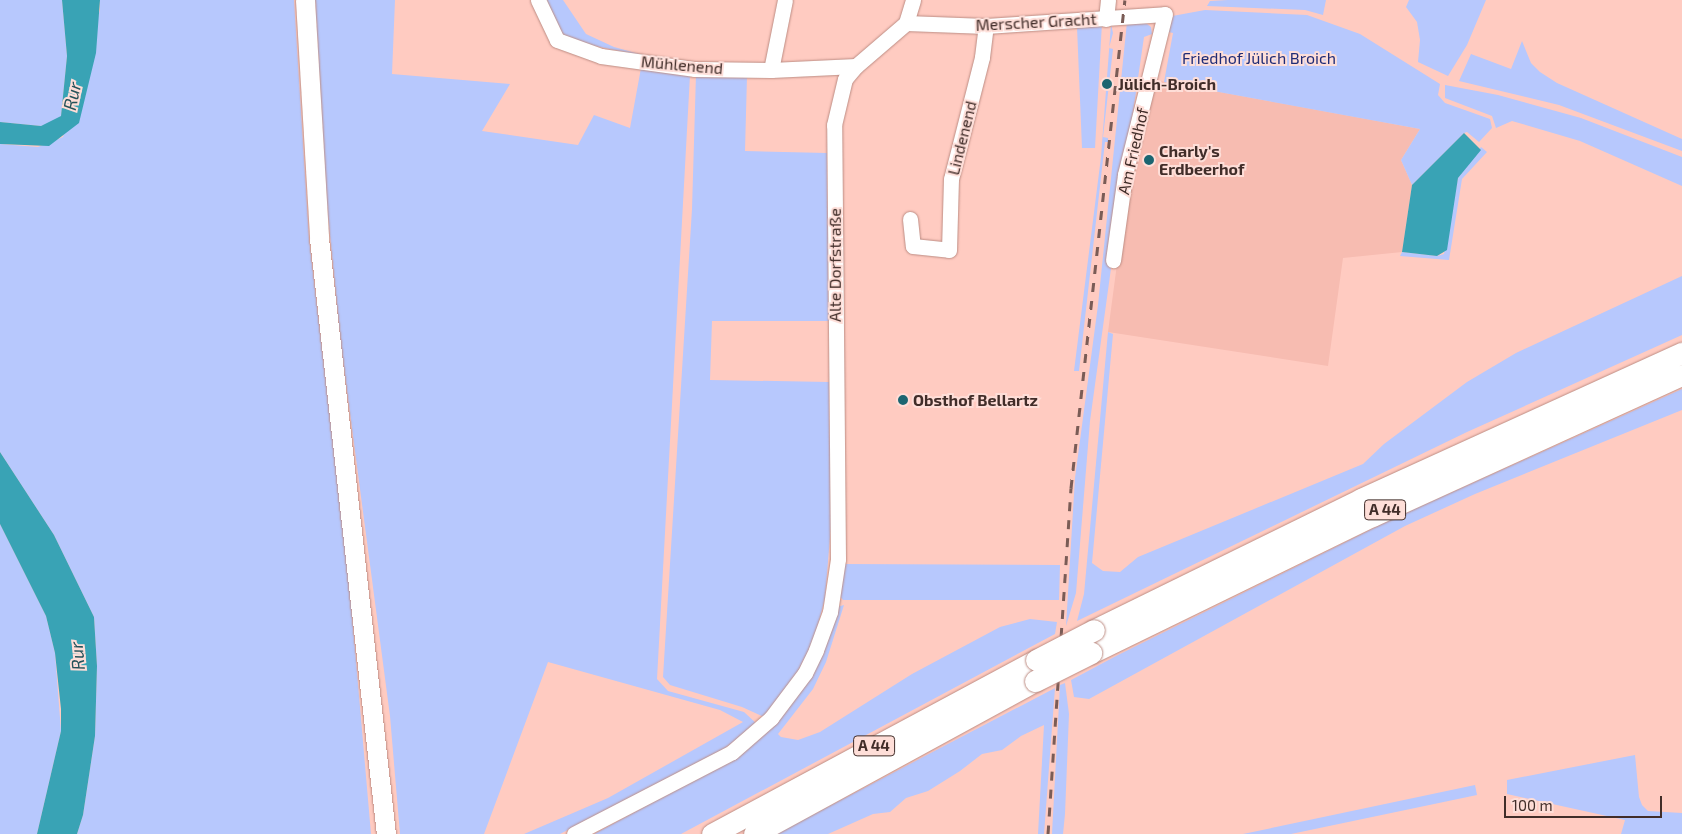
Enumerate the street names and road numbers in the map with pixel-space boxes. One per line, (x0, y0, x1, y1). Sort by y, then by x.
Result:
street label: Merscher Gracht (975, 9, 1097, 35)
street label: Mühlenend (640, 52, 724, 78)
street label: Lindenend (944, 99, 980, 177)
street label: Am Friedhof (1114, 106, 1152, 196)
street label: Alte Dorfstraße (825, 208, 845, 322)
road number: A 44 (1364, 498, 1406, 522)
road number: A 44 (853, 734, 895, 758)

